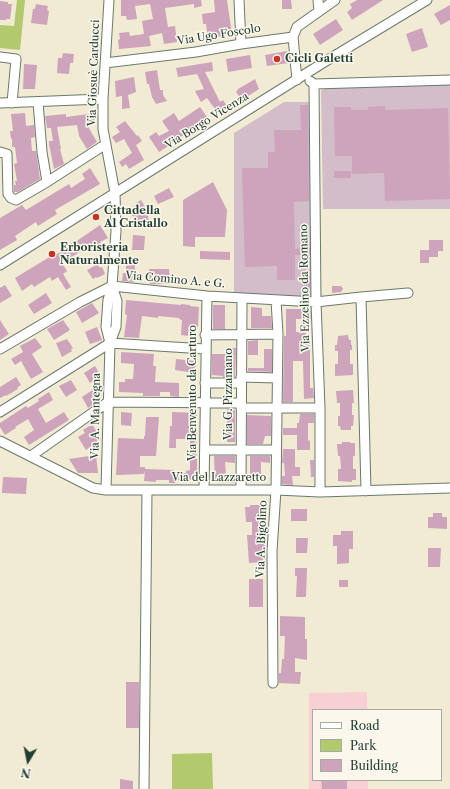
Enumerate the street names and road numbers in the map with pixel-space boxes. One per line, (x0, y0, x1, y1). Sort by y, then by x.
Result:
street label: Via Giosuè Carducci (86, 19, 102, 127)
street label: Via Ugo Foscolo (176, 22, 262, 48)
street label: Via Borgo Vicenza (163, 90, 251, 152)
street label: Via Ezzelino da Romano (297, 224, 313, 352)
street label: Via Comino A. e G. (125, 269, 225, 291)
street label: Via Benvenuto da Carturo (186, 325, 200, 461)
street label: Via G. Pizzamano (222, 348, 236, 440)
street label: Via A. Mantegna (89, 373, 103, 459)
street label: Via del Lazzaretto (172, 471, 266, 485)
street label: Via A. Bigolino (254, 500, 270, 578)

